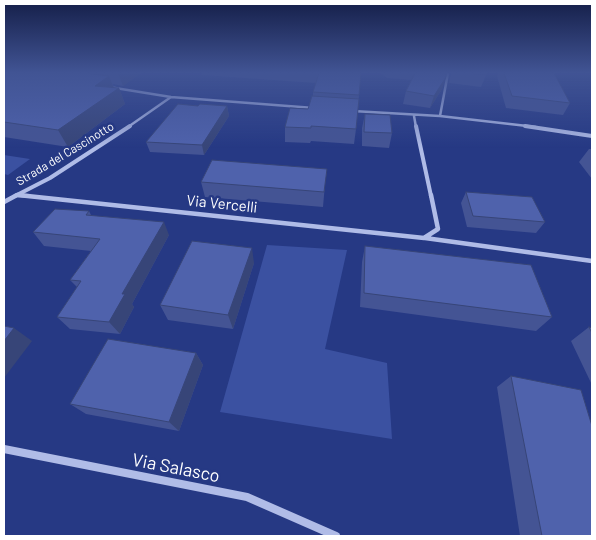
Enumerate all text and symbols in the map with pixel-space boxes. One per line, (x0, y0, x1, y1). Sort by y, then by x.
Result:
street label: Strada del Cascinotto (14, 119, 116, 189)
street label: Via Vercelli (186, 191, 258, 217)
street label: Via Salasco (130, 449, 222, 487)

